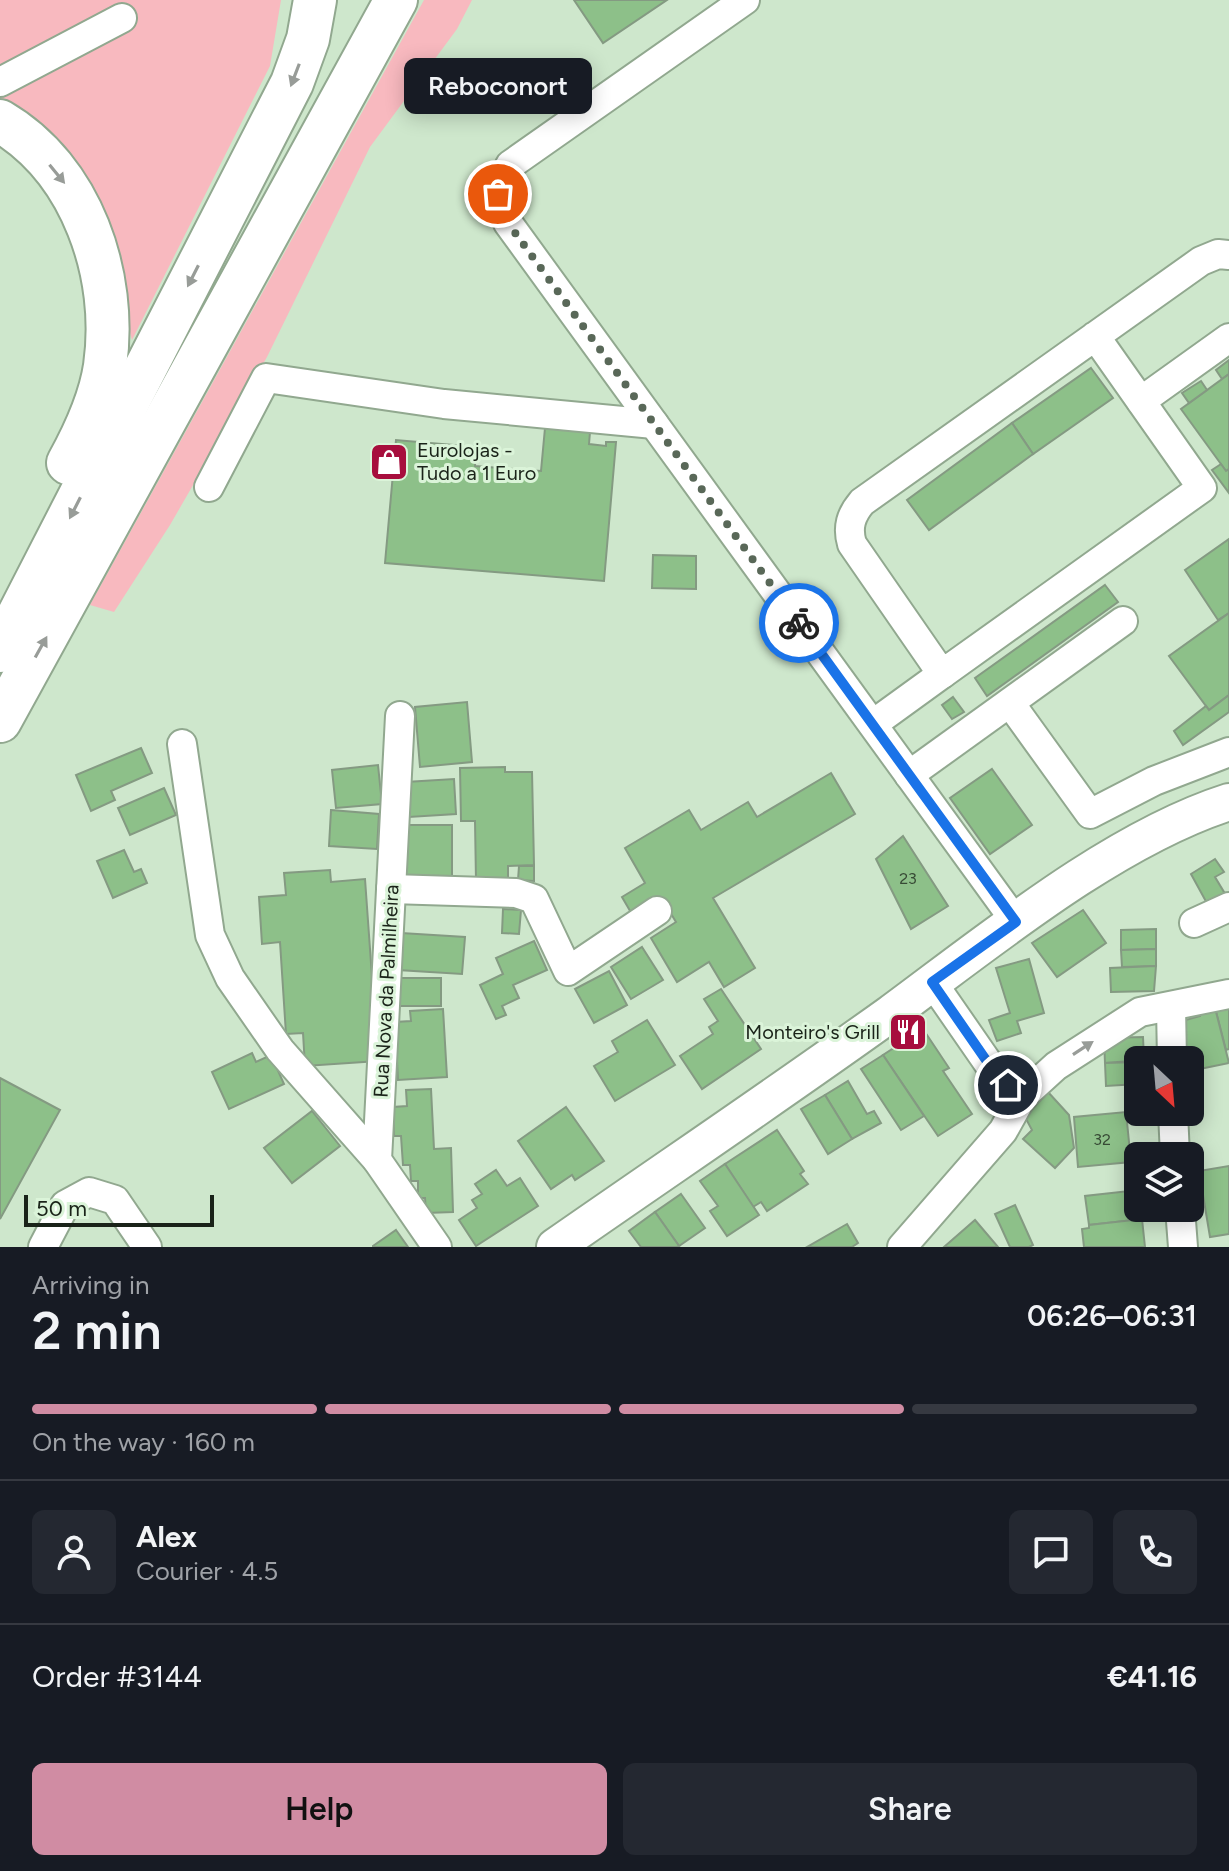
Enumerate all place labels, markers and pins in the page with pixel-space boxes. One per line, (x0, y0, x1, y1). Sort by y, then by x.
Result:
callout: Reboconort (404, 58, 592, 114)
pin (464, 160, 532, 228)
place label: Eurolojas - Tudo a 1 Euro (417, 438, 536, 485)
shop icon: Eurolojas - Tudo a 1 Euro (368, 441, 410, 483)
restaurant icon: Monteiro's Grill (887, 1011, 929, 1053)
place label: Monteiro's Grill (745, 1020, 880, 1044)
pin (974, 1051, 1042, 1119)

